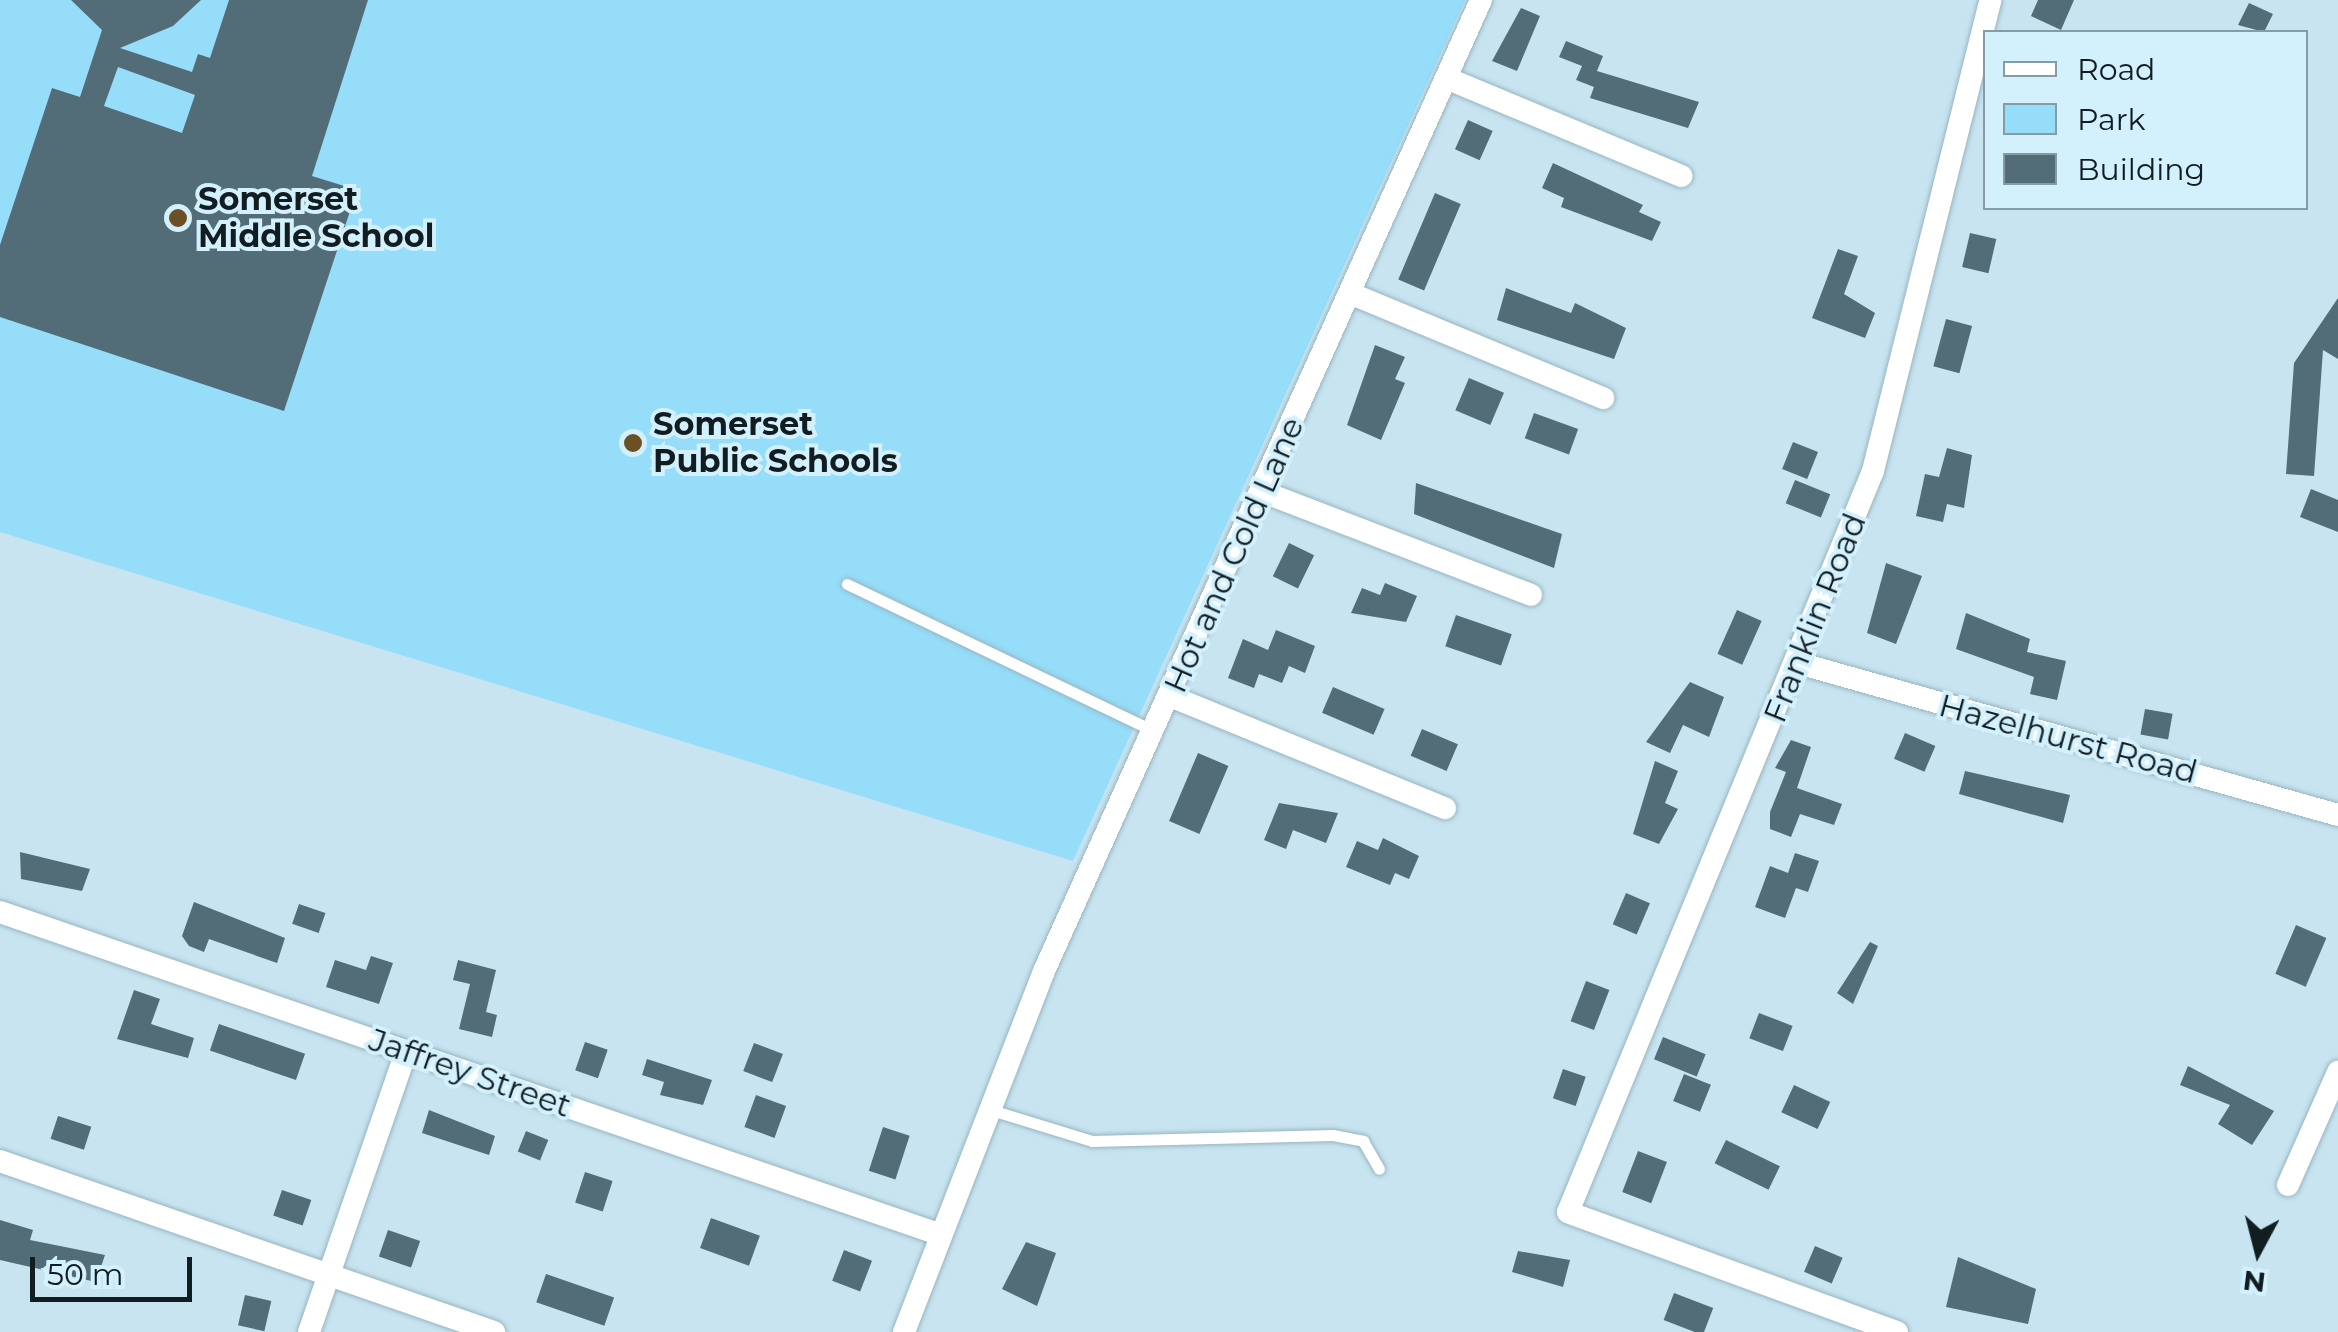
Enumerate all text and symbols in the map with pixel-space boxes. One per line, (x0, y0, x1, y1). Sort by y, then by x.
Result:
legend (1983, 30, 2308, 210)
text: Road (2077, 51, 2155, 88)
text: Park (2077, 101, 2146, 138)
text: Building (2077, 151, 2205, 188)
place label: Somerset Middle School (198, 181, 434, 256)
marker: Somerset Middle School (167, 207, 189, 229)
place label: Somerset Public Schools (653, 406, 898, 481)
street label: Hot and Cold Lane (1156, 411, 1312, 699)
marker: Somerset Public Schools (622, 432, 644, 454)
street label: Franklin Road (1756, 508, 1874, 728)
street label: Hazelhurst Road (1935, 686, 2201, 792)
street label: Jaffrey Street (364, 1021, 576, 1125)
north arrow (2208, 1202, 2308, 1302)
scale bar (35, 1237, 198, 1299)
text: 50 m (47, 1256, 124, 1293)
text: N (2241, 1264, 2268, 1300)

